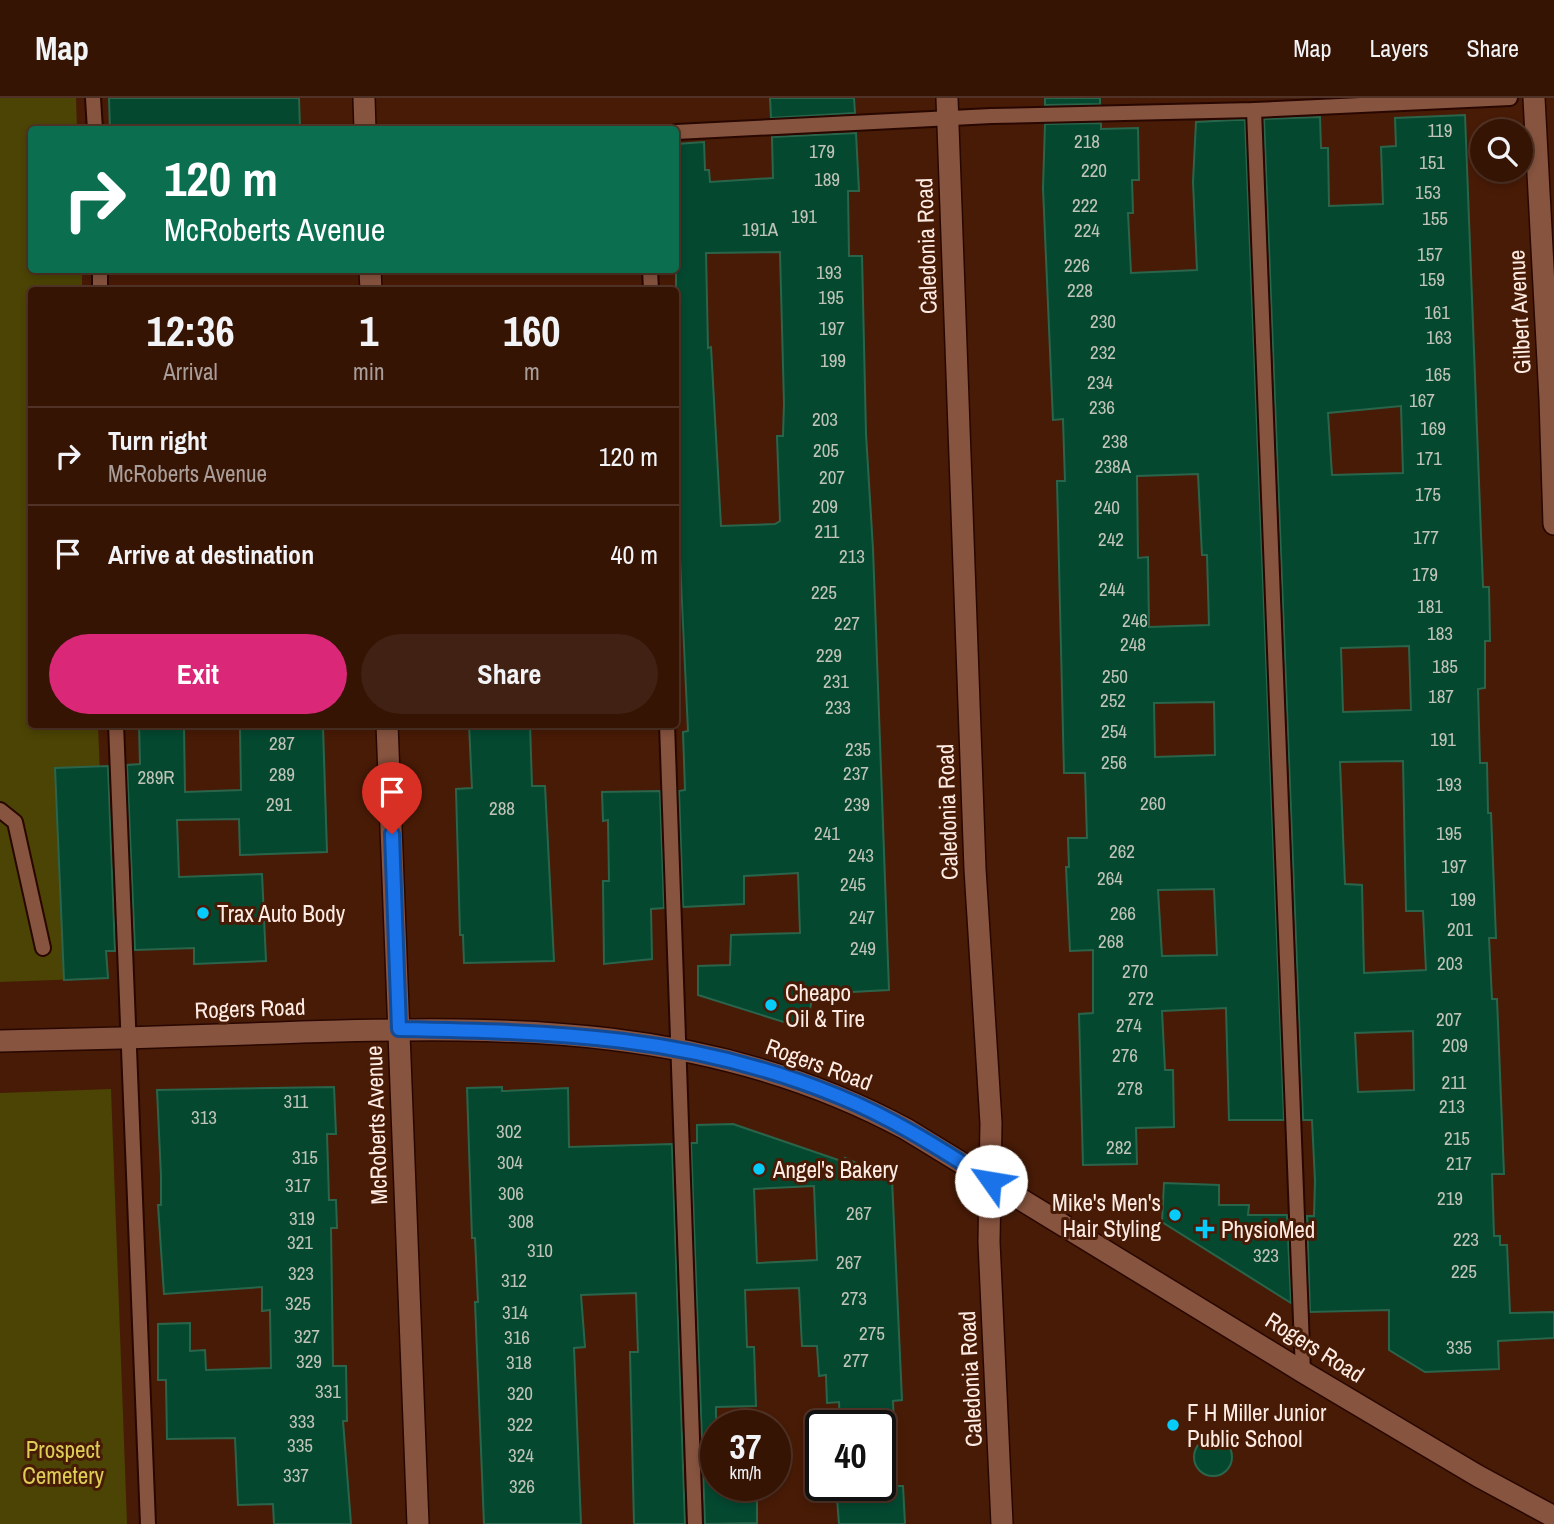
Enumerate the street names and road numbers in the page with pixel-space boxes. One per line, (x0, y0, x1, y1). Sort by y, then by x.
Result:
street label: Caledonia Road (908, 177, 944, 315)
street label: Gilbert Avenue (1500, 249, 1538, 375)
street label: Caledonia Road (929, 743, 965, 881)
street label: Rogers Road (194, 991, 306, 1025)
street label: Rogers Road (761, 1030, 877, 1098)
street label: McRoberts Avenue (358, 1045, 394, 1205)
street label: Rogers Road (1260, 1304, 1370, 1390)
street label: Caledonia Road (951, 1310, 989, 1448)

